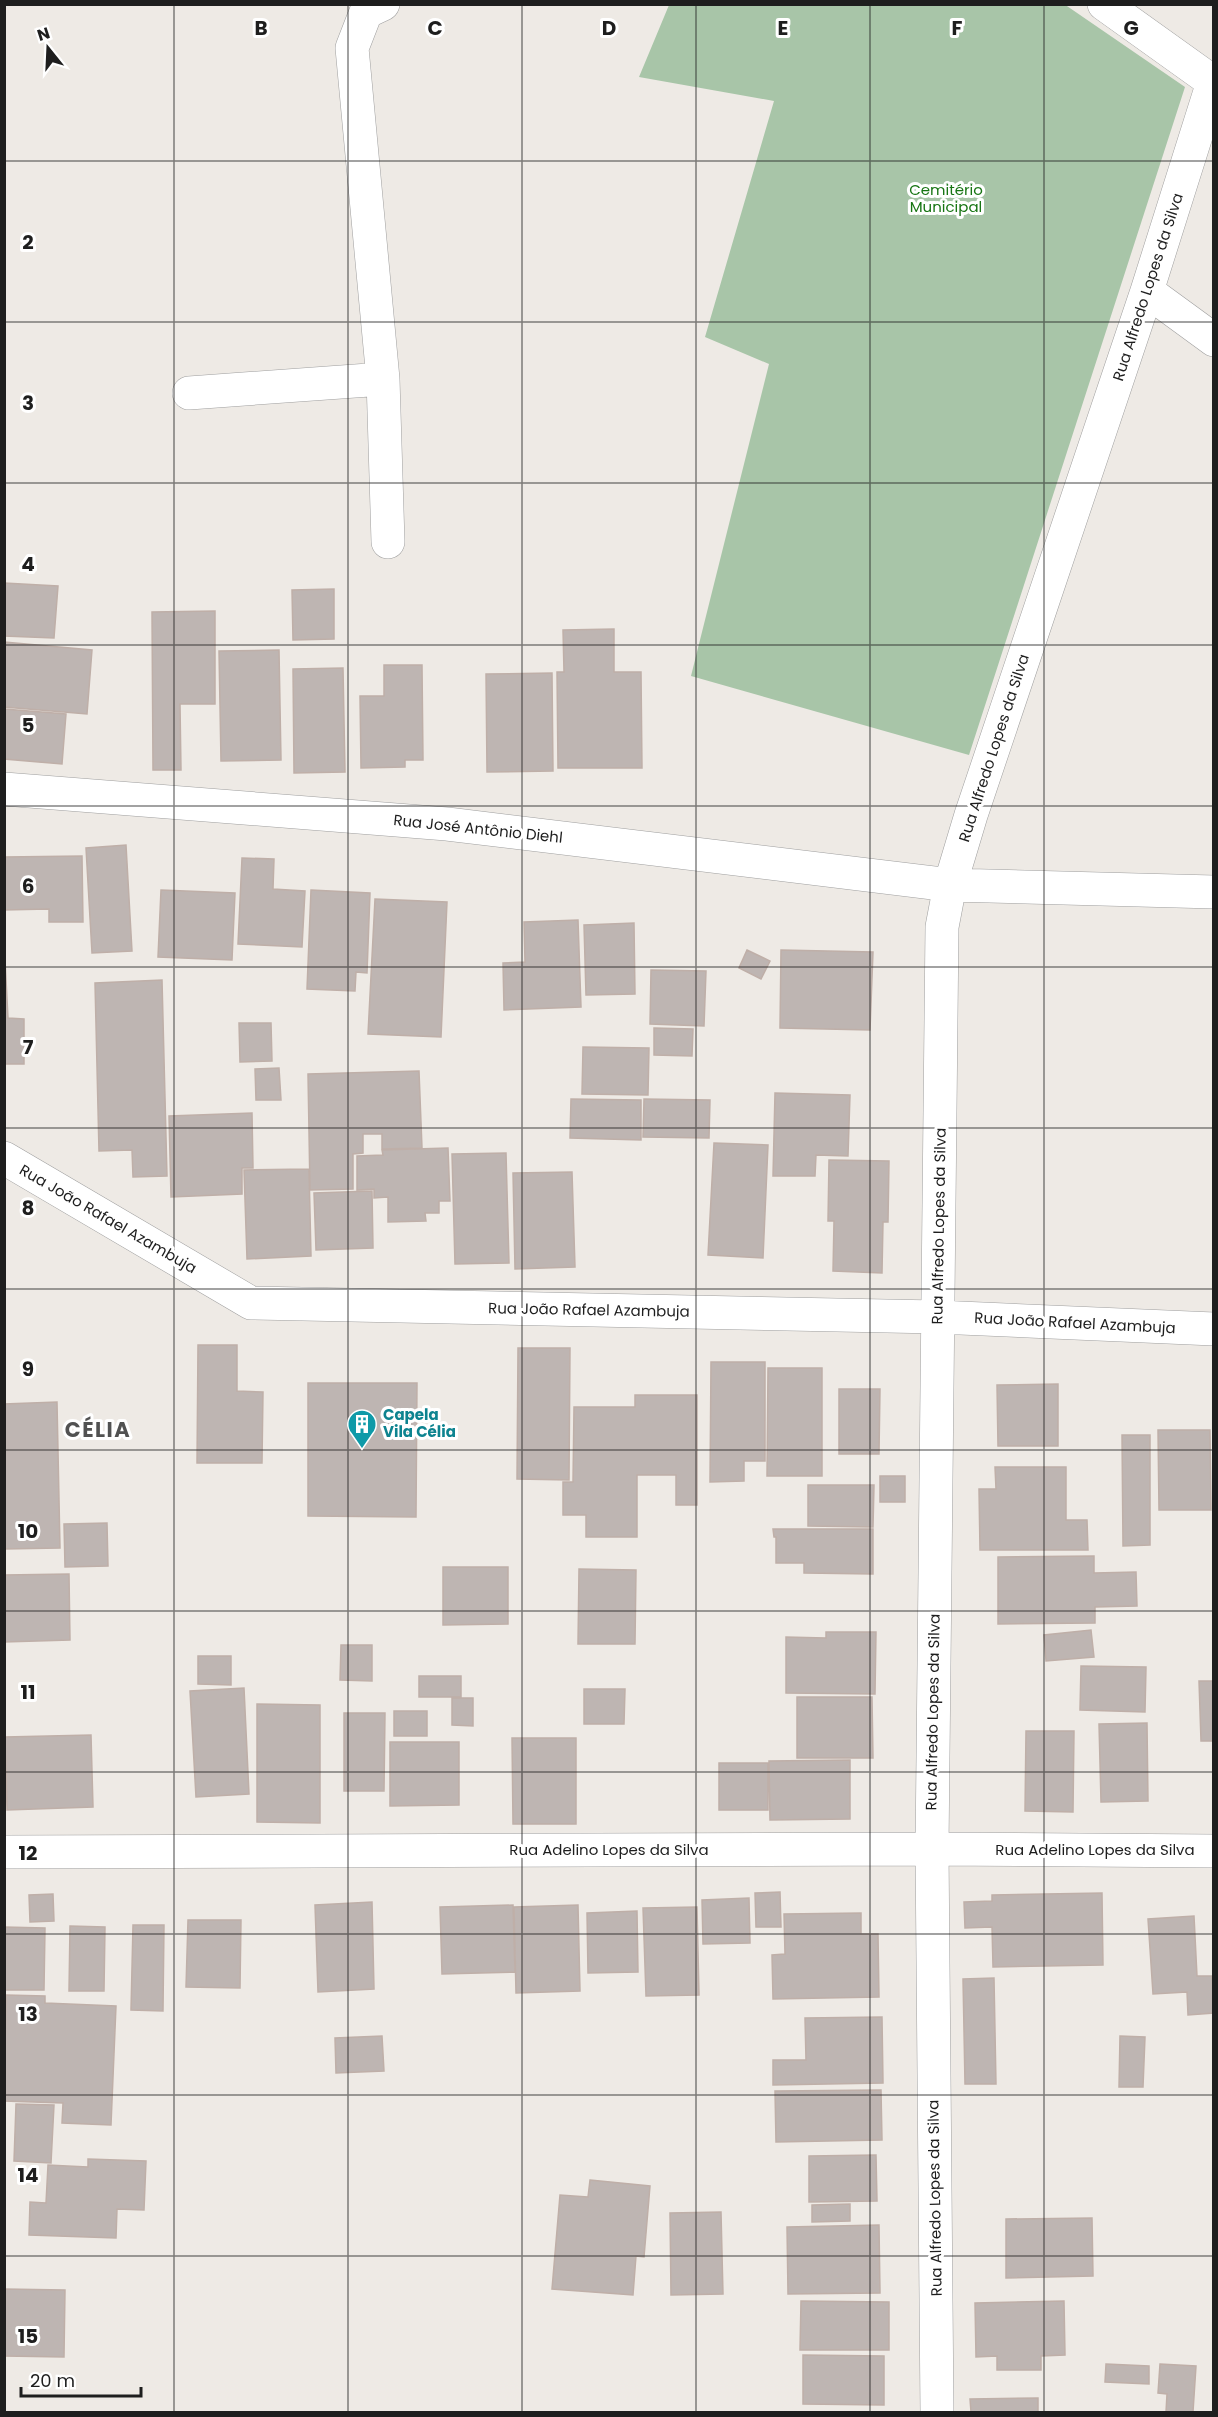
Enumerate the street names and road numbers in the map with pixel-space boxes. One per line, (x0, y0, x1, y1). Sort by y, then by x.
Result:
street label: Rua Alfredo Lopes da Silva (1107, 190, 1188, 384)
street label: Rua Alfredo Lopes da Silva (953, 651, 1034, 845)
street label: Rua José Antônio Diehl (392, 809, 564, 848)
street label: Rua Alfredo Lopes da Silva (926, 1128, 951, 1324)
street label: Rua João Rafael Azambuja (16, 1159, 201, 1278)
street label: Rua João Rafael Azambuja (488, 1297, 690, 1322)
street label: Rua João Rafael Azambuja (974, 1307, 1176, 1338)
street label: Rua Alfredo Lopes da Silva (920, 1614, 945, 1810)
street label: Rua Adelino Lopes da Silva (509, 1839, 709, 1860)
street label: Rua Adelino Lopes da Silva (995, 1839, 1195, 1860)
street label: Rua Alfredo Lopes da Silva (922, 2100, 947, 2296)

